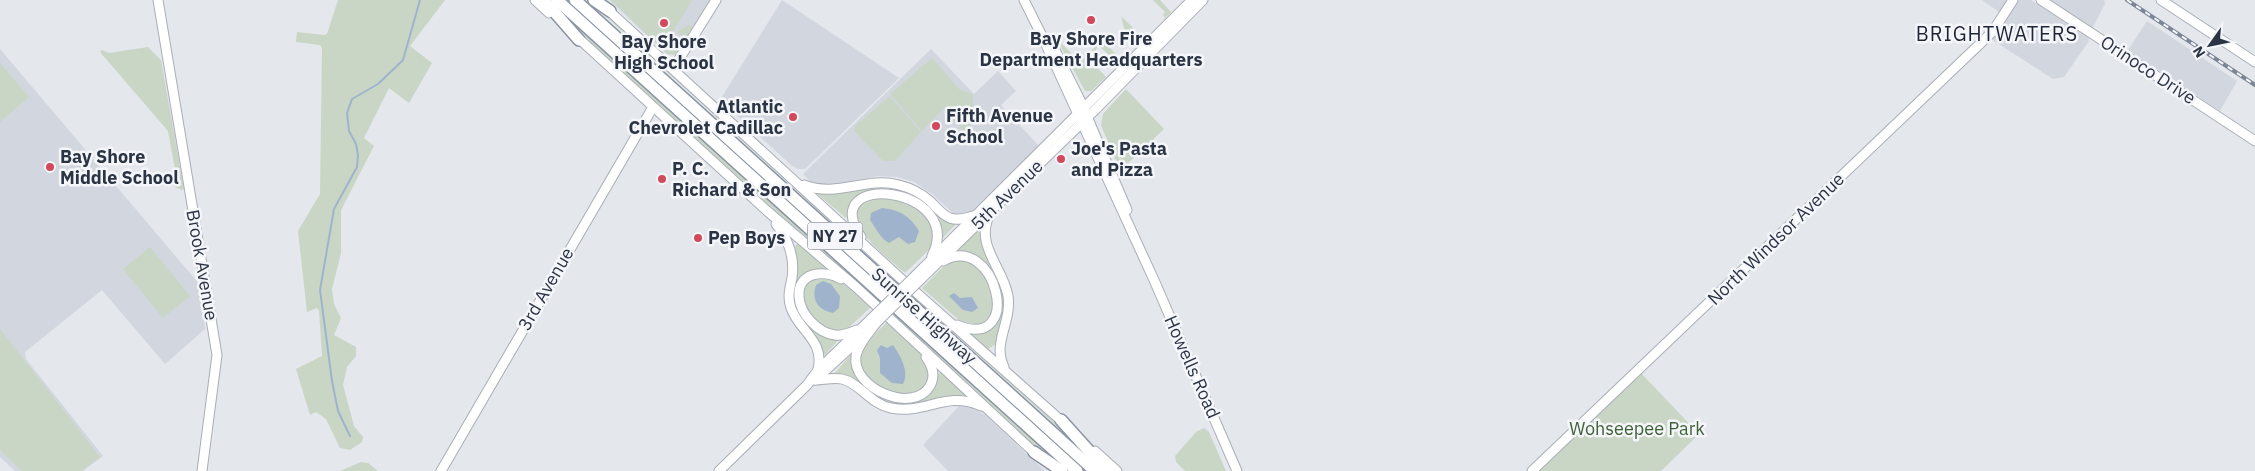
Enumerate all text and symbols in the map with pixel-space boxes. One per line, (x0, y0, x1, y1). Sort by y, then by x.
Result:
marker: Bay Shore Fire Department Headquarters (1085, 14, 1097, 26)
marker: Bay Shore High School (658, 17, 670, 29)
district label: BRIGHTWATERS (1916, 20, 2078, 47)
north arrow (2185, 20, 2235, 70)
place label: Bay Shore Fire Department Headquarters (979, 27, 1203, 71)
place label: Bay Shore High School (614, 30, 715, 74)
street label: Orinoco Drive (2096, 30, 2200, 109)
text: N (2189, 43, 2209, 61)
place label: Atlantic Chevrolet Cadillac (629, 95, 783, 139)
place label: Fifth Avenue School (946, 104, 1053, 148)
marker: Atlantic Chevrolet Cadillac (787, 111, 799, 123)
marker: Fifth Avenue School (930, 120, 942, 132)
place label: Joe's Pasta and Pizza (1071, 137, 1167, 181)
place label: Bay Shore Middle School (60, 145, 179, 189)
marker: Joe's Pasta and Pizza (1055, 153, 1067, 165)
street label: 5th Avenue (966, 154, 1048, 235)
place label: P. C. Richard & Son (672, 157, 791, 201)
marker: Bay Shore Middle School (44, 161, 56, 173)
street label: North Windsor Avenue (1702, 167, 1849, 310)
marker: P. C. Richard & Son (656, 173, 668, 185)
street label: Brook Avenue (181, 208, 224, 322)
road number: NY 27 (808, 222, 862, 250)
place label: Pep Boys (708, 226, 785, 249)
marker: Pep Boys (692, 232, 704, 244)
street label: 3rd Avenue (513, 243, 579, 334)
street label: Sunrise Highway (867, 262, 982, 369)
street label: Howells Road (1159, 312, 1225, 422)
park label: Wohseepee Park (1569, 417, 1705, 440)

